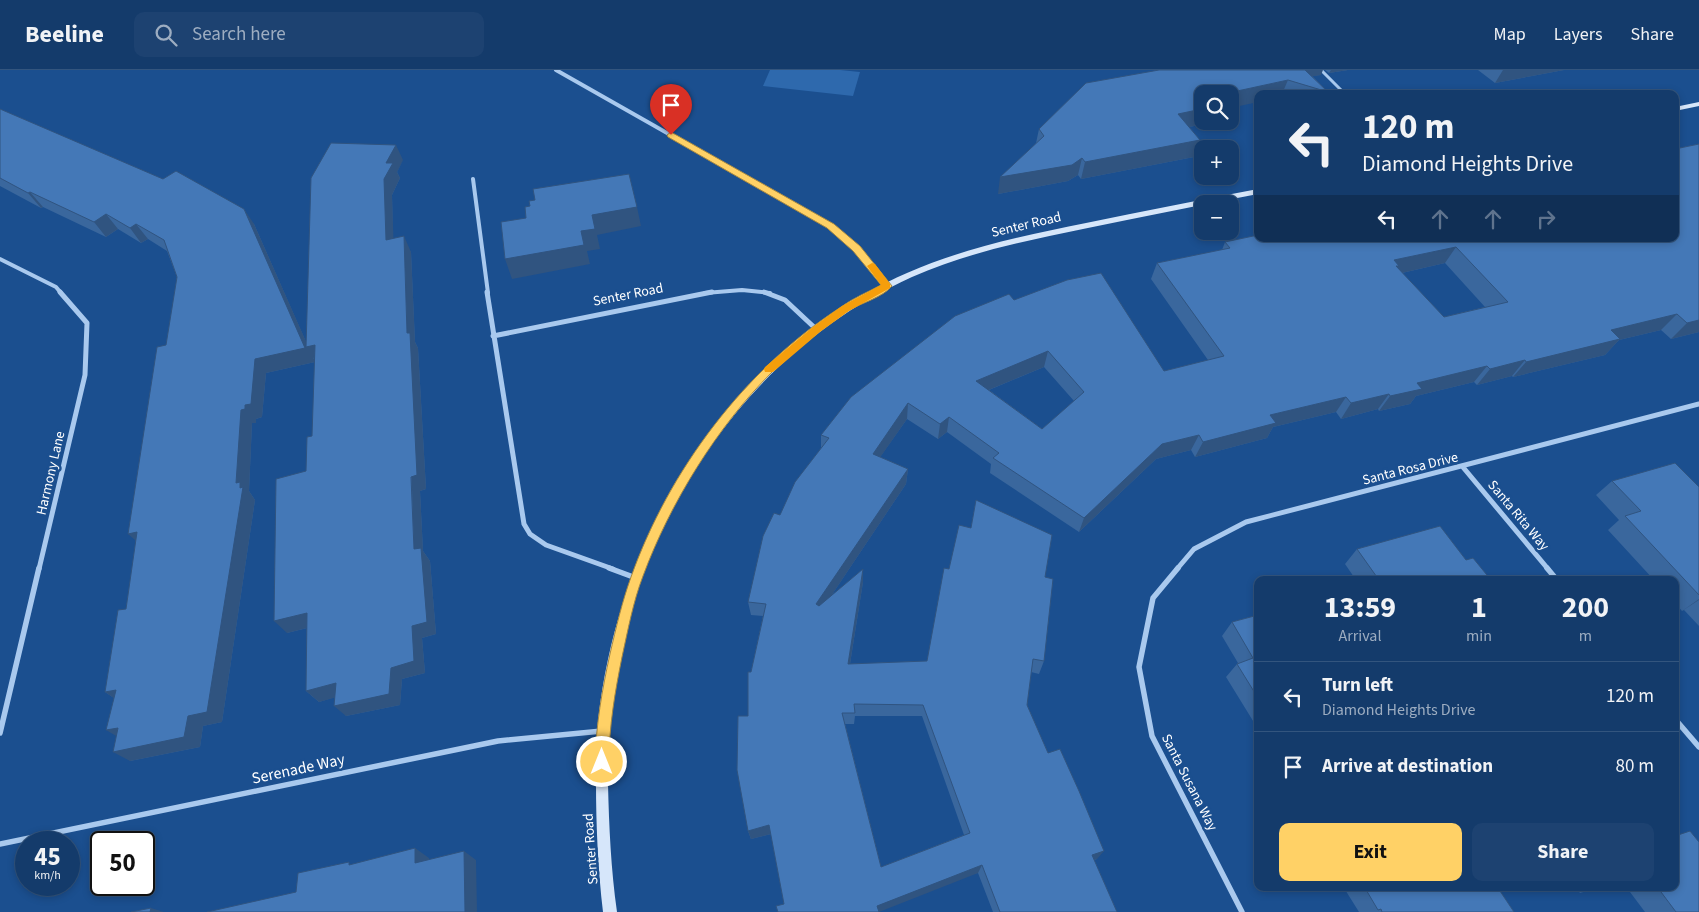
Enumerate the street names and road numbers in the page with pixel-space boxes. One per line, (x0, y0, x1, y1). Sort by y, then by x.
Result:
street label: Senter Road (989, 207, 1063, 243)
street label: Senter Road (591, 278, 665, 312)
street label: Harmony Lane (32, 429, 70, 517)
street label: Santa Rosa Drive (1360, 447, 1460, 491)
street label: Santa Rita Way (1483, 476, 1554, 556)
street label: Santa Susana Way (1156, 731, 1222, 835)
street label: Serenade Way (250, 748, 347, 790)
street label: Senter Road (579, 813, 603, 885)

